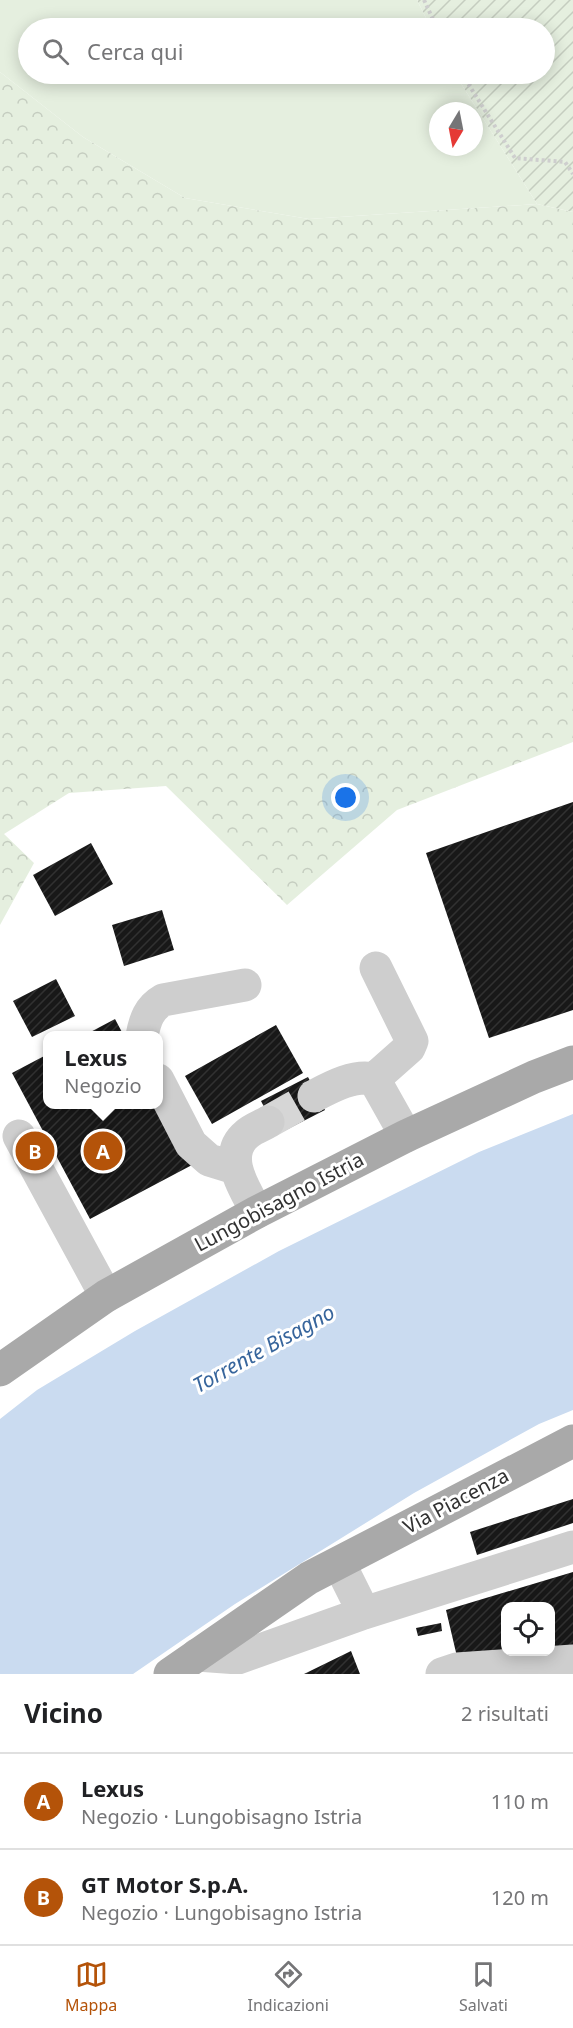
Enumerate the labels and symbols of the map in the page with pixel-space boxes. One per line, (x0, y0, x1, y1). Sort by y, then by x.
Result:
north arrow (429, 102, 483, 156)
your location (331, 783, 360, 812)
pin: B (15, 1128, 54, 1174)
pin: A (84, 1128, 122, 1174)
street label: Lungobisagno Istria (189, 1145, 368, 1258)
water label: Torrente Bisagno (188, 1298, 339, 1399)
street label: Via Piacenza (398, 1461, 513, 1540)

